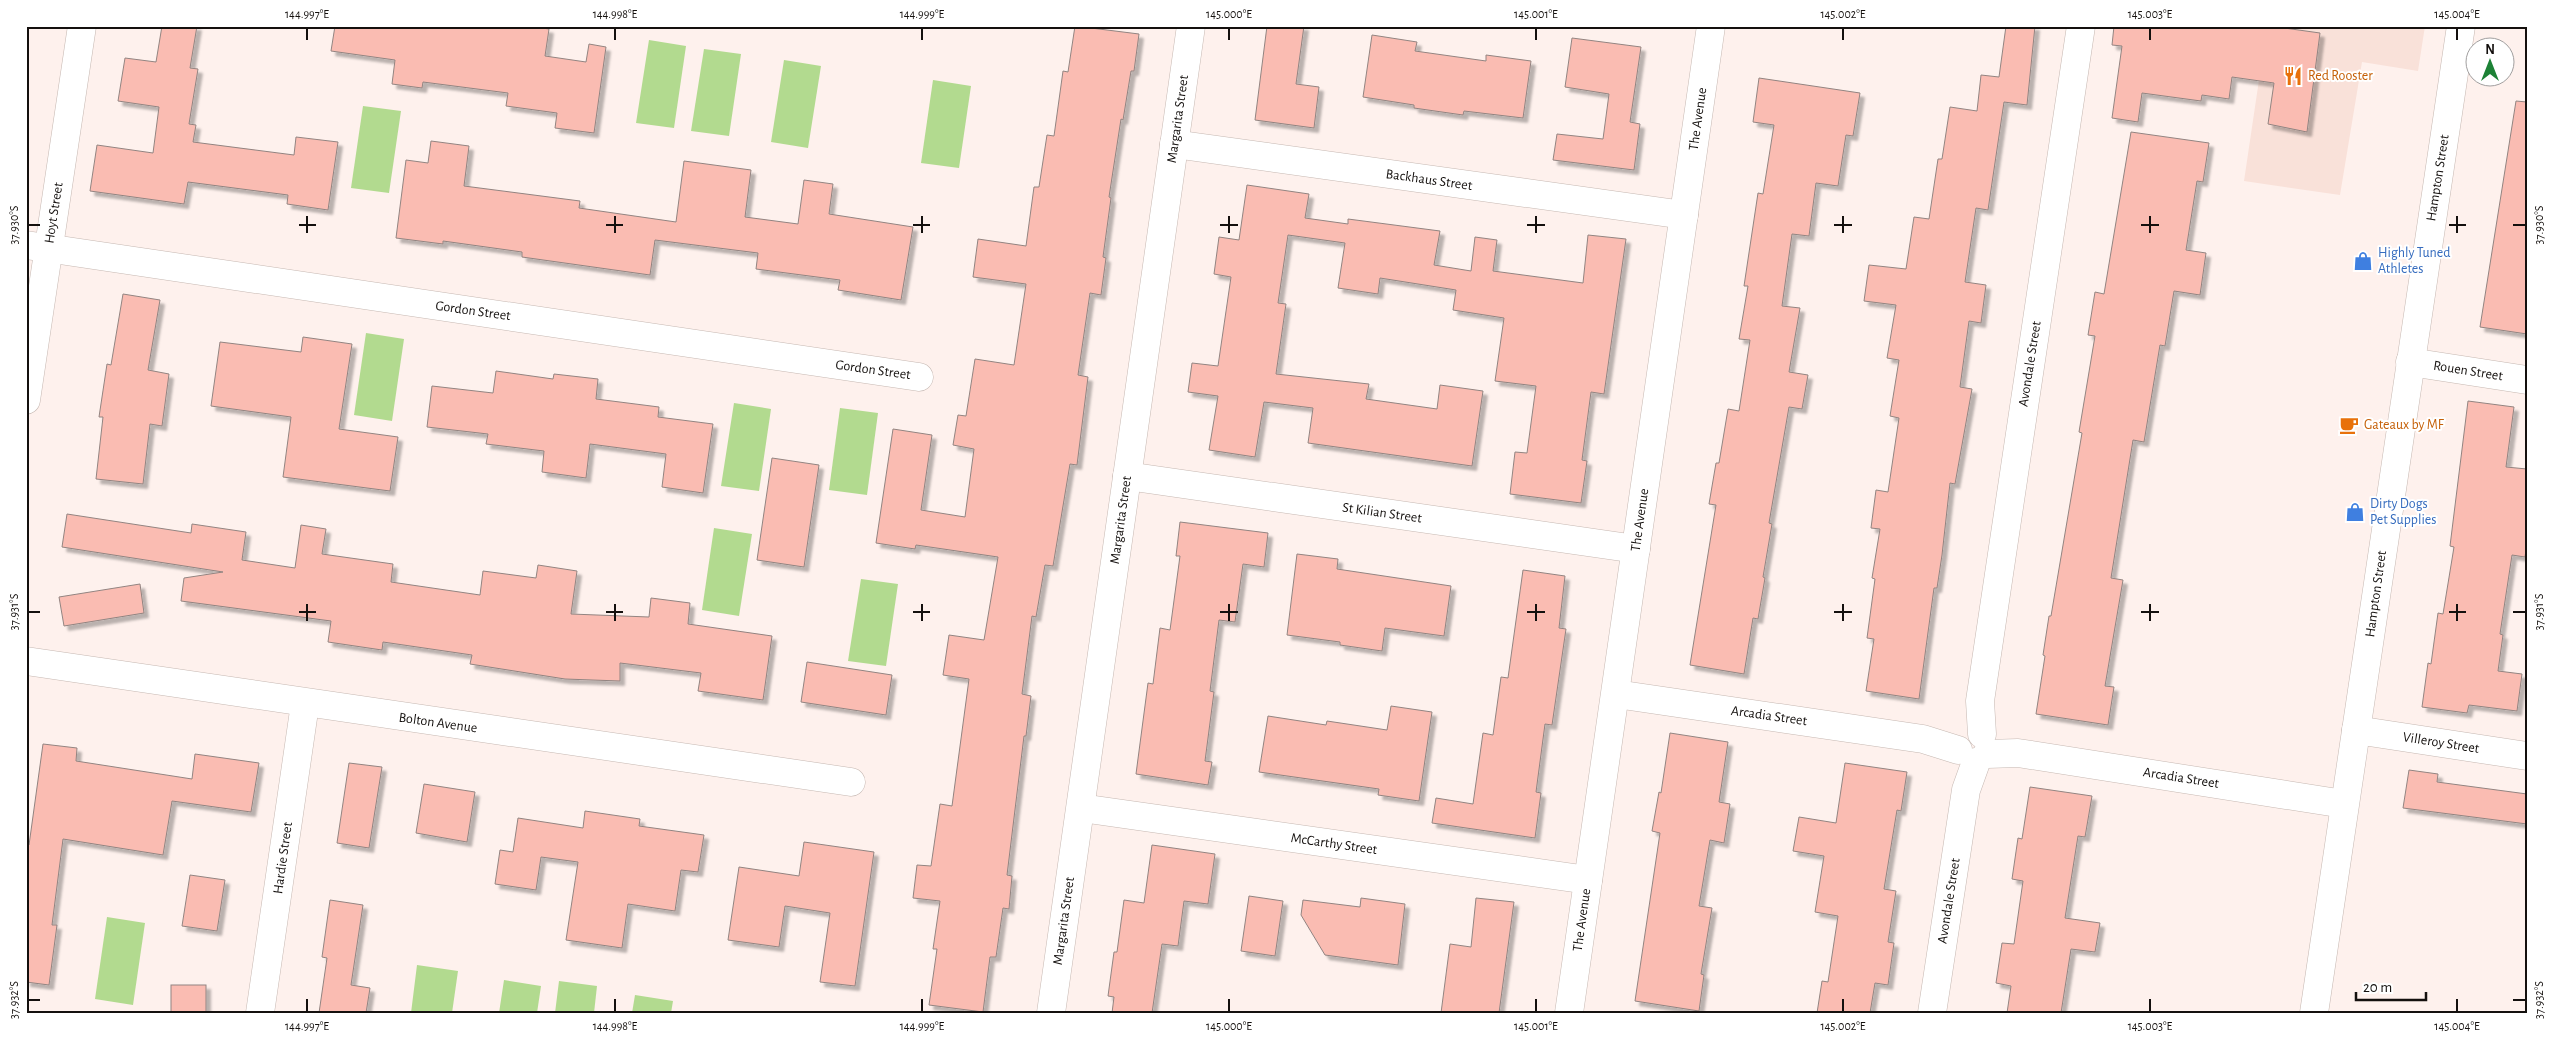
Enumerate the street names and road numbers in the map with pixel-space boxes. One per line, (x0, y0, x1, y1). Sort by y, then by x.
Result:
street label: Margarita Street (1165, 74, 1191, 164)
street label: The Avenue (1687, 87, 1709, 151)
street label: Hampton Street (2424, 133, 2452, 222)
street label: Backhaus Street (1385, 167, 1474, 193)
street label: Hoyt Street (42, 181, 66, 245)
street label: Gordon Street (434, 299, 512, 323)
street label: Avondale Street (2016, 320, 2044, 408)
street label: Gordon Street (834, 358, 912, 382)
street label: Rouen Street (2432, 359, 2504, 383)
street label: Margarita Street (1108, 475, 1134, 565)
street label: The Avenue (1629, 488, 1651, 552)
street label: St Kilian Street (1341, 500, 1423, 526)
street label: Hampton Street (2363, 549, 2389, 638)
street label: Arcadia Street (1730, 704, 1808, 728)
street label: Bolton Avenue (398, 711, 478, 735)
street label: Villeroy Street (2402, 730, 2481, 756)
street label: Arcadia Street (2142, 765, 2220, 791)
street label: Hardie Street (271, 821, 295, 895)
street label: McCarthy Street (1290, 831, 1379, 857)
street label: Avondale Street (1935, 857, 1963, 945)
street label: Margarita Street (1051, 876, 1077, 966)
street label: The Avenue (1571, 888, 1593, 952)

